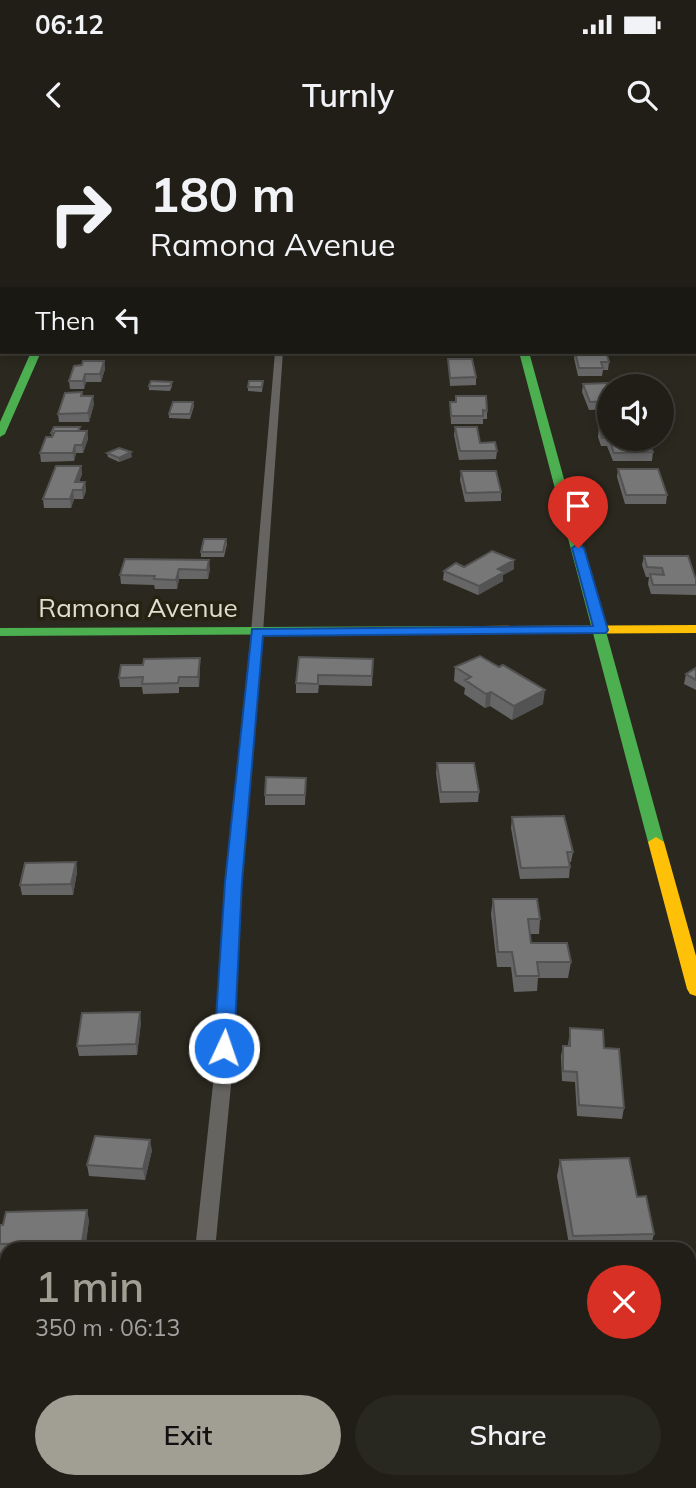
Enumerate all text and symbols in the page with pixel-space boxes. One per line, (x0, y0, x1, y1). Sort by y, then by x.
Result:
text: 06:12 (35, 8, 104, 41)
text: Turnly (302, 75, 394, 115)
icon: back (35, 76, 73, 114)
icon: search (623, 76, 661, 114)
text: 180 m (150, 163, 296, 224)
icon: right (35, 168, 126, 259)
text: Ramona Avenue (150, 224, 395, 264)
icon: left (109, 301, 147, 339)
text: Then (35, 304, 95, 337)
map controls (597, 374, 674, 451)
button: sound (597, 374, 674, 451)
pin (548, 476, 608, 548)
icon: arrive (559, 487, 597, 525)
street label: Ramona Avenue (38, 591, 238, 624)
position arrow (187, 1011, 261, 1085)
text: 1 min (35, 1260, 144, 1313)
button: close (587, 1265, 661, 1339)
text: 350 m · 06:13 (35, 1313, 180, 1342)
button: Exit (35, 1395, 341, 1475)
button: Share (355, 1395, 661, 1475)

